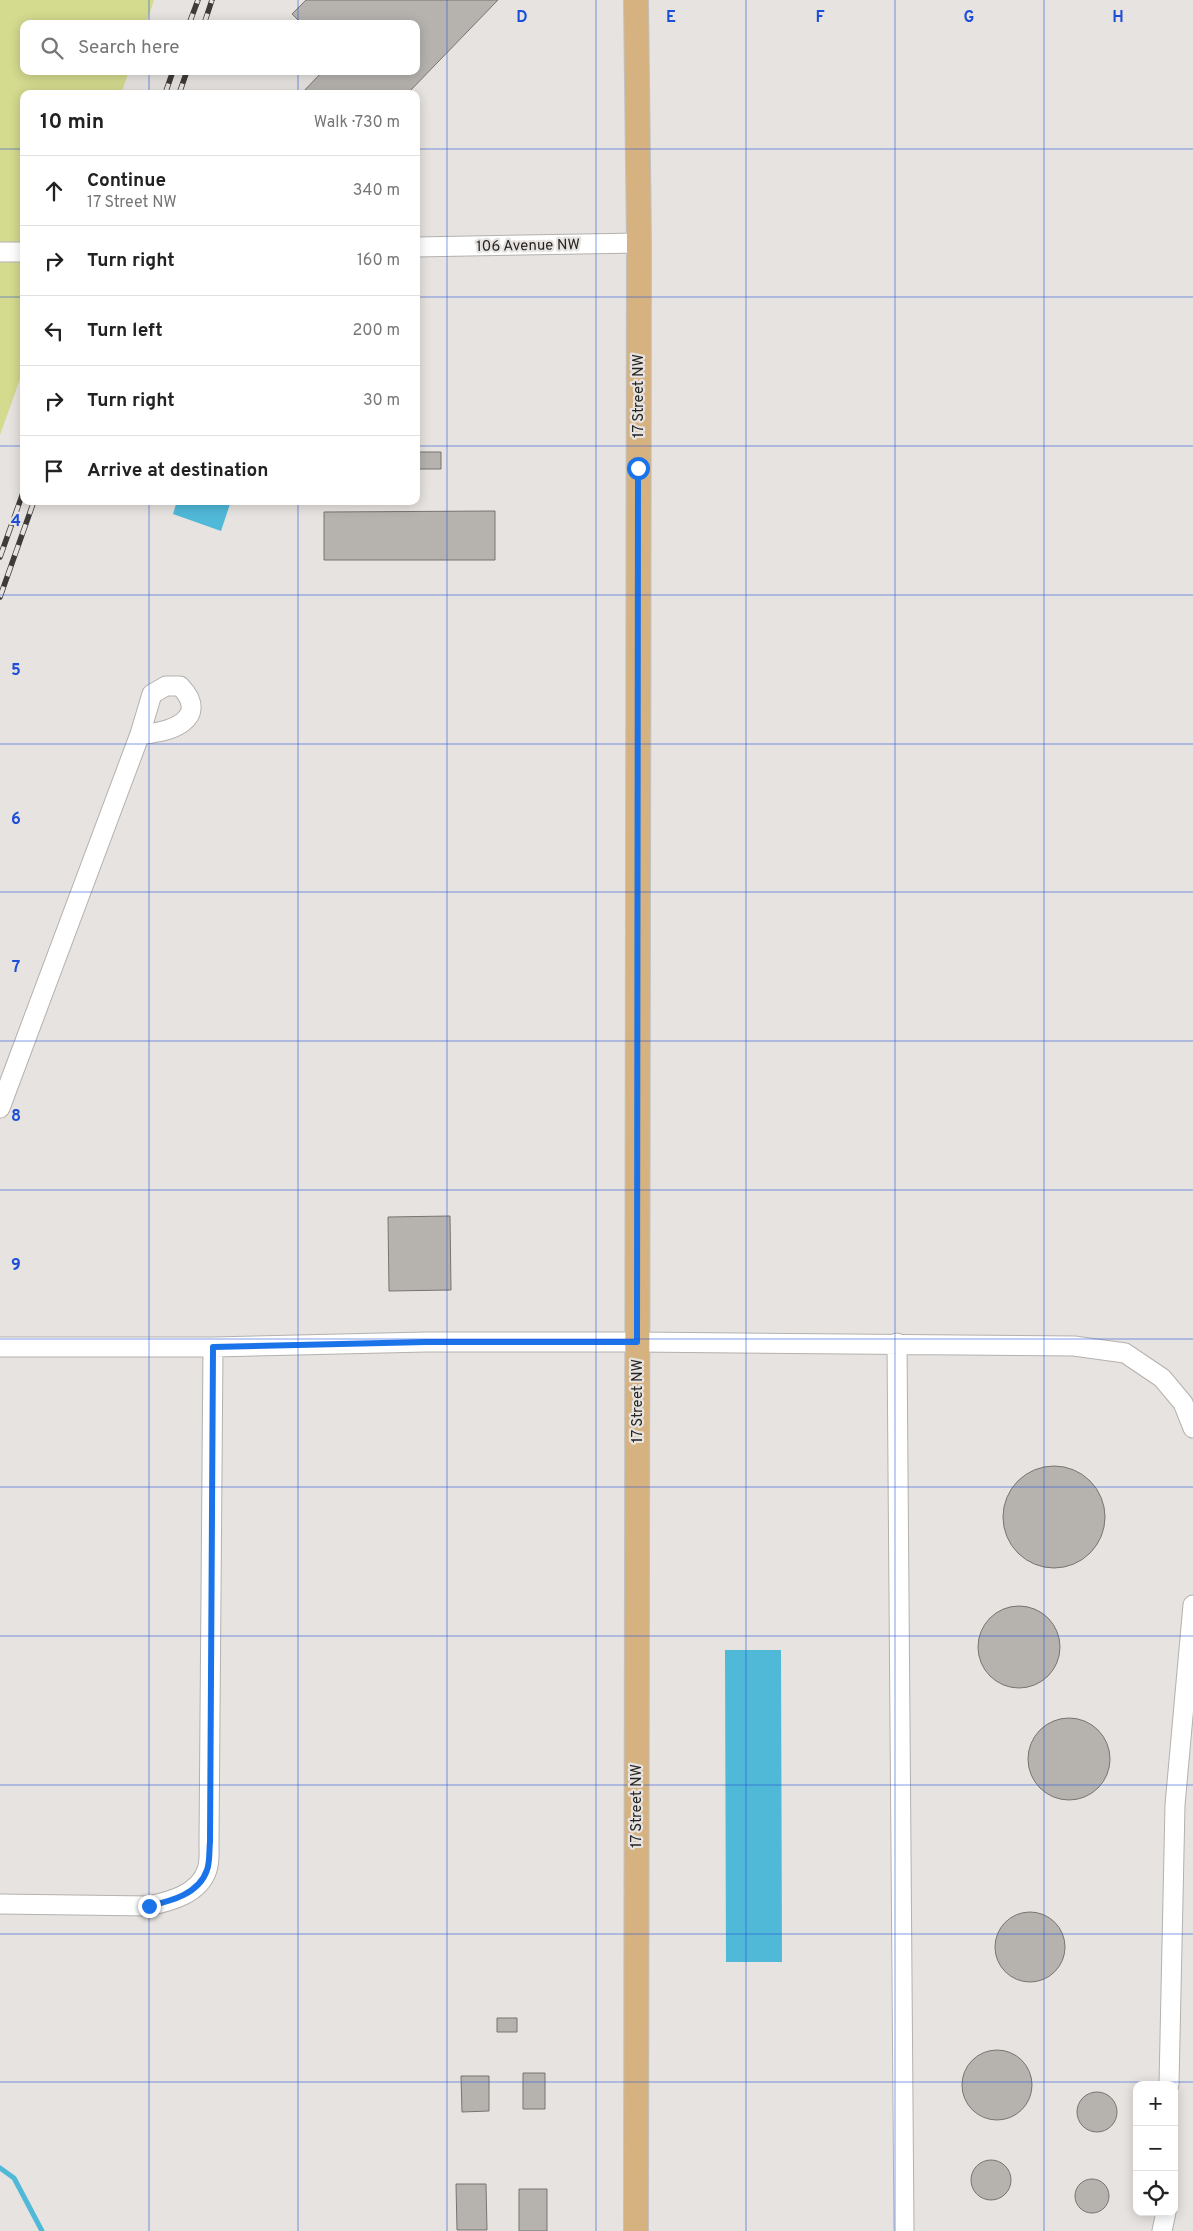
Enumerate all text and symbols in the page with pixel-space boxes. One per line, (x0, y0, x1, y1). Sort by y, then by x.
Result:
text: D (516, 8, 528, 28)
text: E (666, 8, 676, 28)
text: F (815, 8, 825, 28)
text: G (964, 8, 974, 28)
text: H (1112, 8, 1124, 28)
search box (20, 20, 420, 75)
icon: search (38, 34, 66, 62)
text: Search here (78, 36, 180, 60)
text: 10 min (40, 109, 104, 136)
text: Walk · 730 m (314, 113, 400, 133)
text: Continue (87, 169, 166, 193)
icon: ahead (40, 177, 68, 205)
text: 340 m (353, 181, 400, 201)
text: 17 Street NW (87, 193, 177, 213)
street label: 106 Avenue NW (476, 236, 580, 257)
icon: right (40, 247, 68, 275)
text: Turn right (87, 249, 175, 273)
text: 160 m (357, 251, 400, 271)
icon: left (40, 317, 68, 345)
text: Turn left (87, 319, 163, 343)
text: 200 m (352, 321, 400, 341)
street label: 17 Street NW (630, 354, 649, 438)
icon: right (40, 387, 68, 415)
text: Turn right (87, 389, 175, 413)
text: 30 m (363, 391, 400, 411)
icon: arrive (40, 457, 68, 485)
route start (627, 457, 650, 480)
text: Arrive at destination (87, 459, 268, 483)
text: 4 (11, 512, 21, 532)
text: 5 (11, 661, 21, 681)
text: 6 (11, 810, 21, 830)
text: 7 (12, 958, 20, 978)
text: 8 (11, 1107, 21, 1127)
text: 9 (11, 1256, 21, 1276)
street label: 17 Street NW (629, 1359, 648, 1443)
street label: 17 Street NW (628, 1764, 647, 1848)
route end (138, 1895, 161, 1918)
map controls (1133, 2081, 1178, 2216)
button: + (1133, 2081, 1178, 2126)
button: − (1133, 2126, 1178, 2171)
button: locate (1133, 2171, 1178, 2216)

